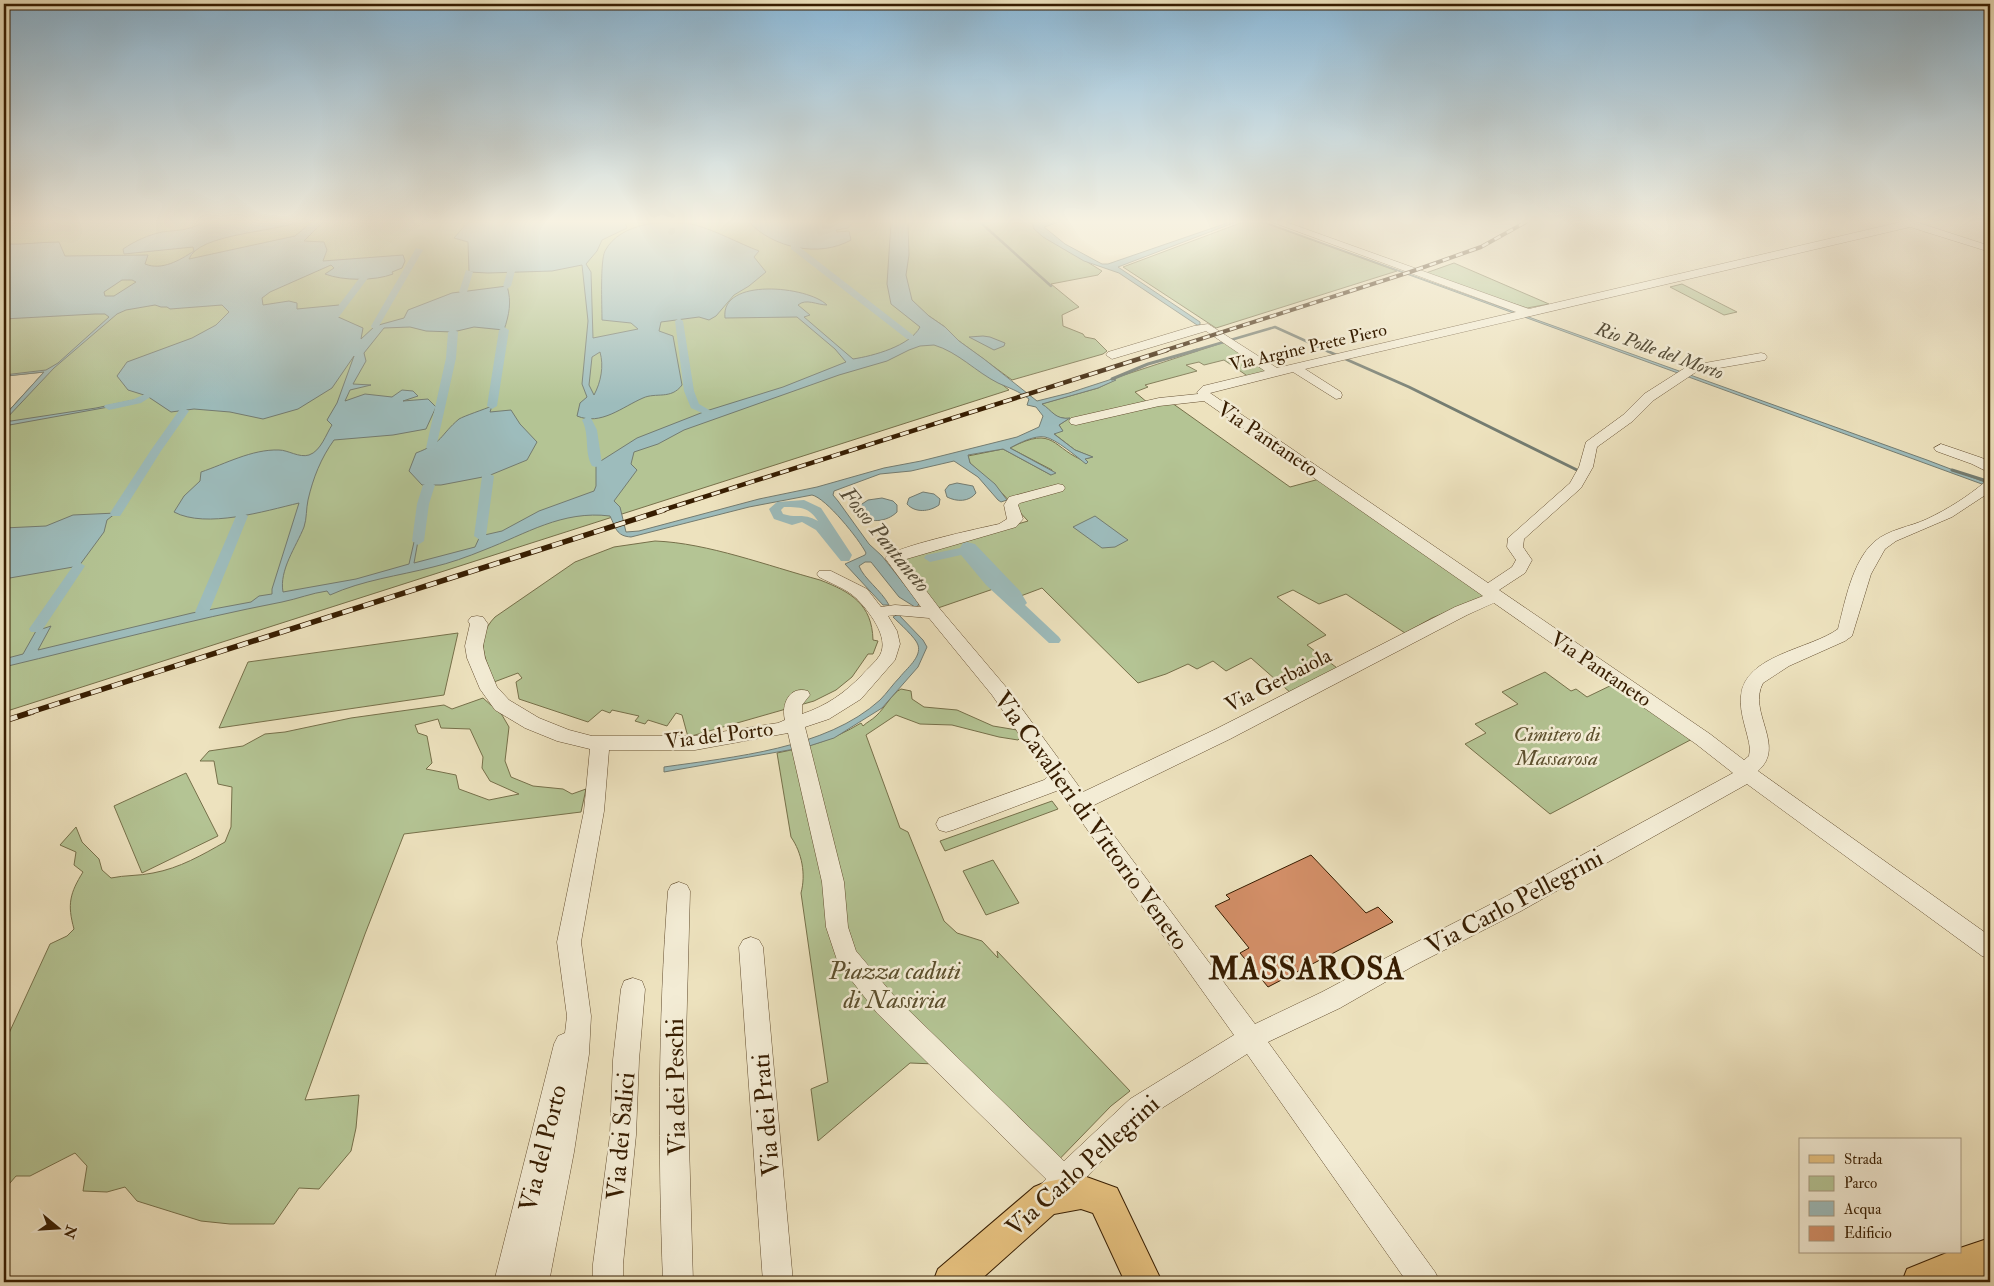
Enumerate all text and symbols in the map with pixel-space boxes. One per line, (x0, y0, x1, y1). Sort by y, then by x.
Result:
water label: Rio Polle del Morto (1592, 316, 1727, 385)
street label: Via Argine Prete Piero (1227, 318, 1389, 377)
street label: Via Pantaneto (1212, 396, 1324, 483)
water label: Fosso Pantaneto (833, 480, 937, 598)
street label: Via Pantaneto (1545, 626, 1657, 713)
street label: Via Gerbaiola (1220, 642, 1336, 719)
street label: Via Cavalieri di Vittorio Veneto (986, 685, 1195, 956)
street label: Via del Porto (663, 715, 775, 756)
park label: Cimitero di Massarosa (1514, 721, 1601, 772)
street label: Via Carlo Pellegrini (1421, 842, 1609, 962)
district label: MASSAROSA (1208, 950, 1405, 989)
park label: Piazza caduti di Nassiria (828, 956, 961, 1016)
street label: Via dei Peschi (660, 1018, 693, 1156)
street label: Via dei Prati (746, 1052, 787, 1178)
street label: Via dei Salici (600, 1071, 643, 1201)
street label: Via del Porto (513, 1082, 574, 1215)
street label: Via Carlo Pellegrini (1000, 1089, 1167, 1243)
legend (1799, 1138, 1962, 1254)
text: Strada (1844, 1150, 1883, 1169)
text: Parco (1844, 1174, 1877, 1193)
text: Acqua (1843, 1200, 1882, 1219)
north arrow (32, 1204, 82, 1254)
text: N (60, 1222, 80, 1241)
text: Edificio (1844, 1224, 1892, 1243)

